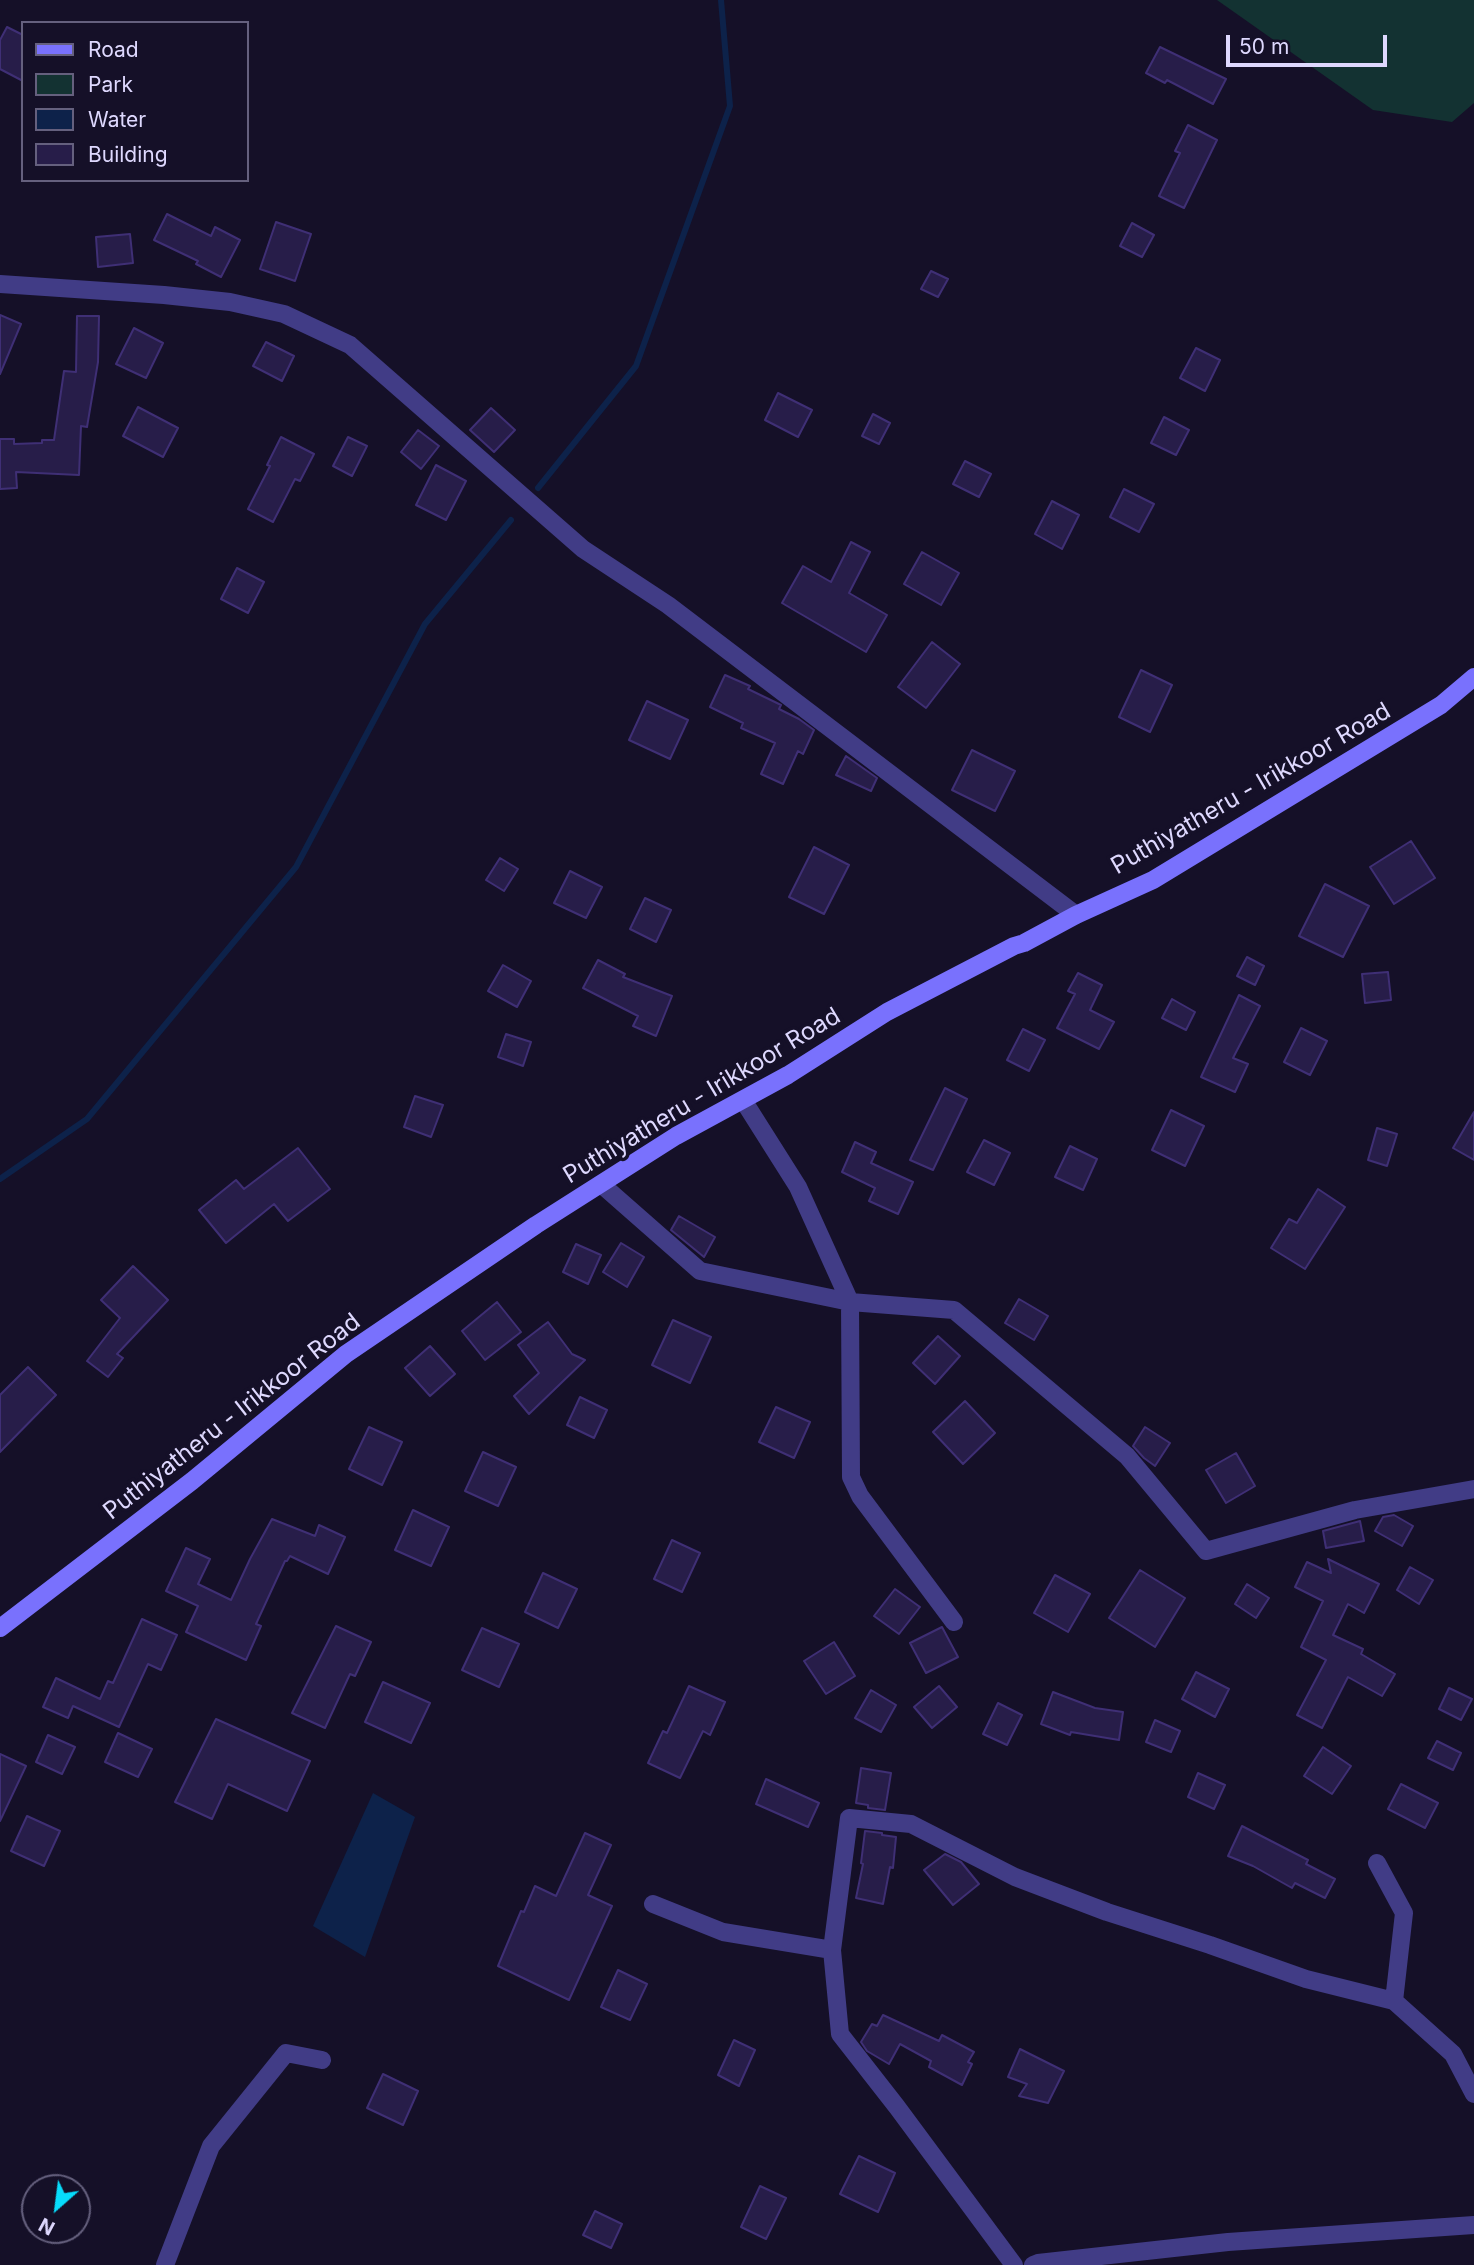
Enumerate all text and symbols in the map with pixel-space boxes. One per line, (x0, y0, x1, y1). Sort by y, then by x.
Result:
legend (21, 21, 248, 182)
scale bar (1229, 21, 1390, 65)
text: 50 m (1239, 34, 1289, 59)
text: Road (88, 37, 139, 62)
text: Park (88, 72, 133, 97)
text: Water (88, 107, 146, 132)
text: Building (88, 142, 168, 167)
street label: Puthiyatheru - Irikkoor Road (1106, 697, 1396, 881)
street label: Puthiyatheru - Irikkoor Road (558, 1002, 846, 1190)
street label: Puthiyatheru - Irikkoor Road (98, 1308, 366, 1526)
north arrow (21, 2174, 91, 2244)
text: N (35, 2213, 59, 2240)

